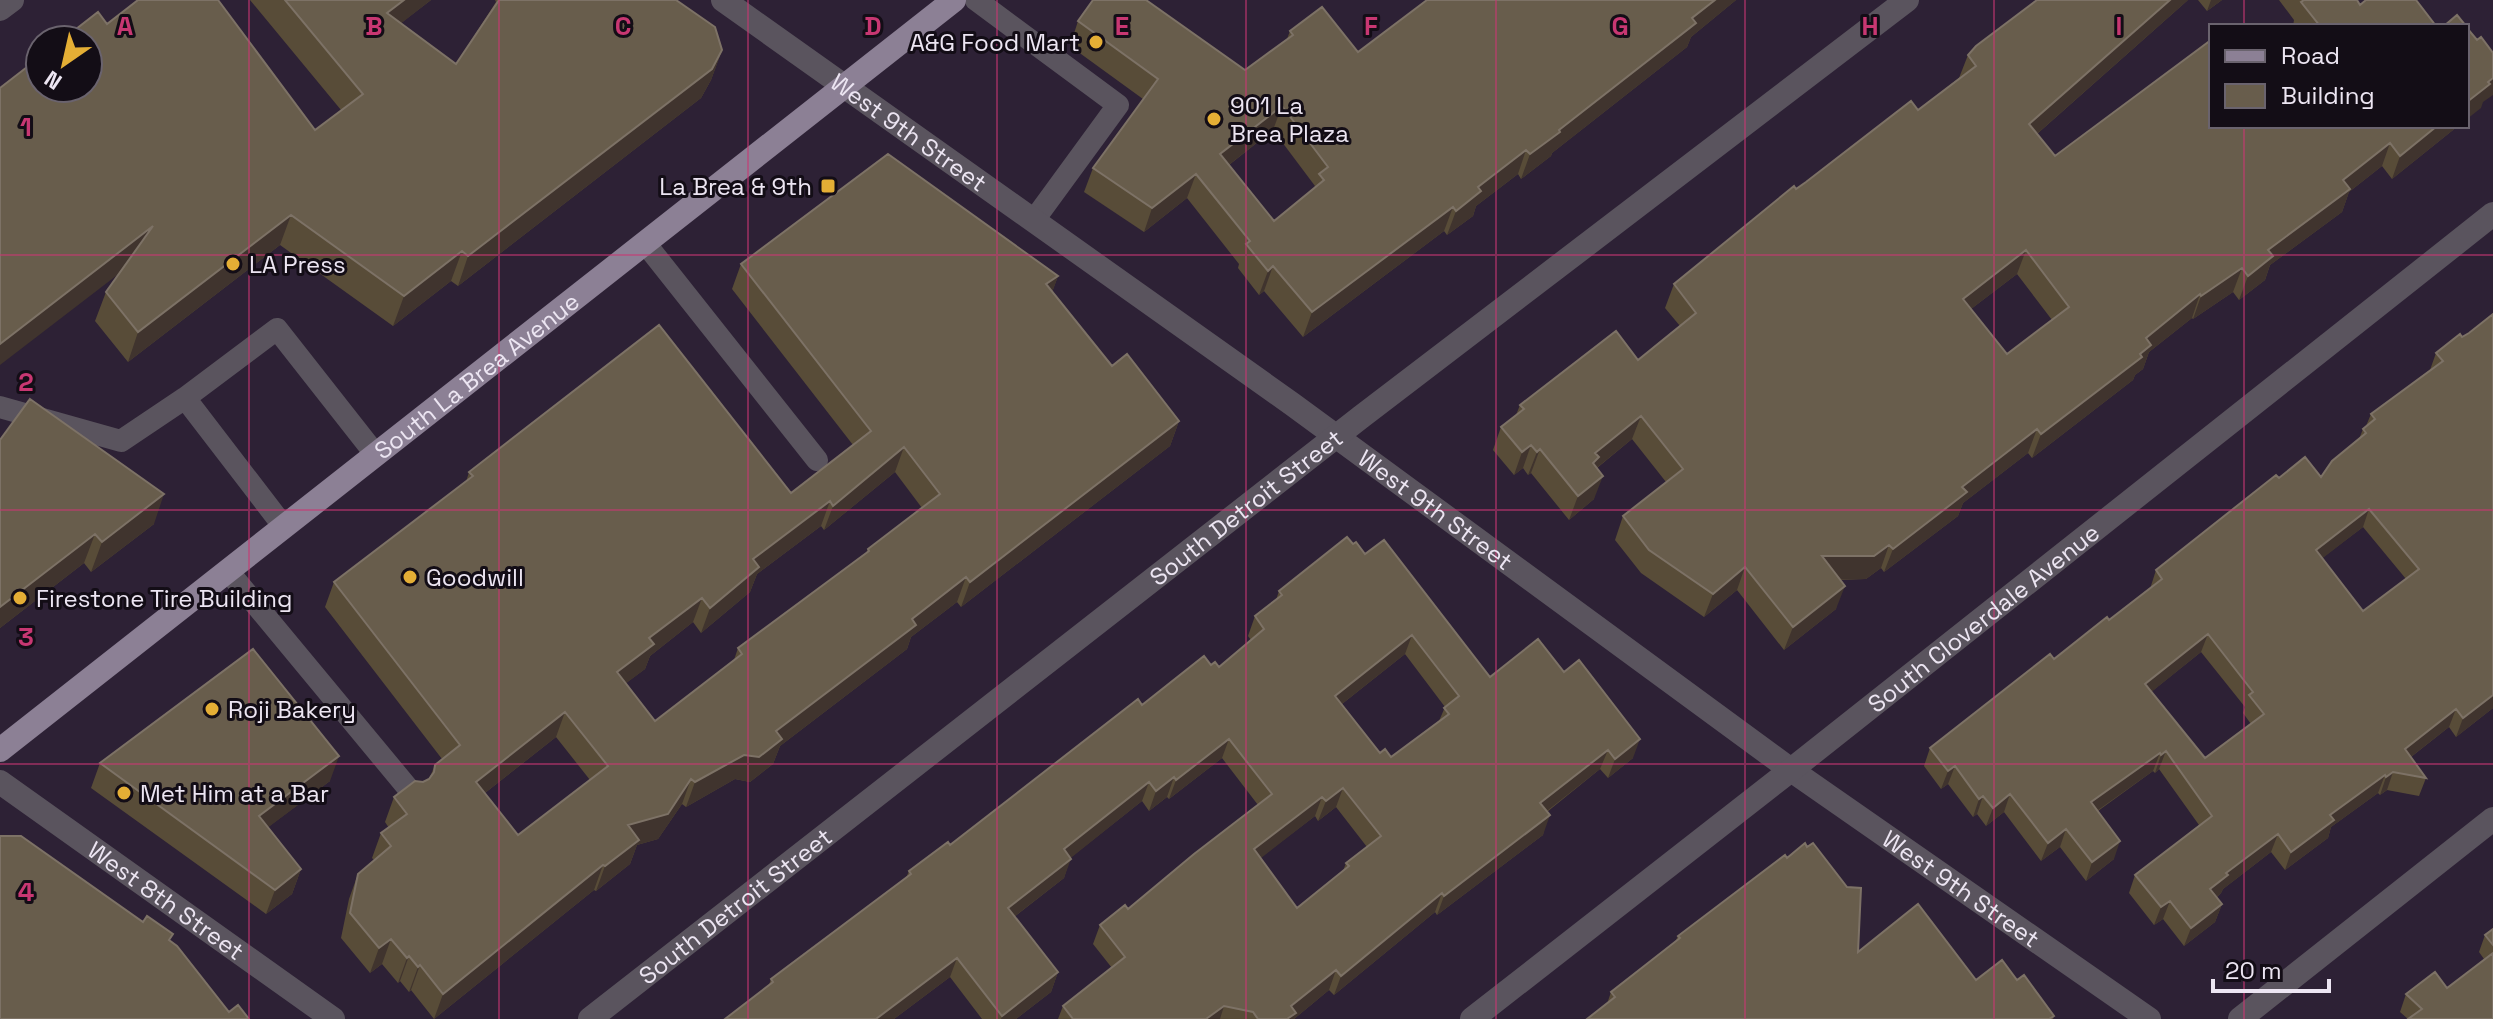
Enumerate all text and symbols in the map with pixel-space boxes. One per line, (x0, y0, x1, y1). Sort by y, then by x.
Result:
text: A (117, 9, 134, 43)
text: B (365, 9, 383, 43)
text: C (615, 9, 631, 43)
text: D (864, 9, 882, 43)
text: E (1115, 9, 1129, 43)
text: F (1364, 9, 1378, 43)
text: G (1611, 9, 1629, 43)
text: H (1861, 9, 1879, 43)
text: I (2116, 9, 2122, 43)
north arrow (24, 24, 104, 104)
legend (2209, 24, 2469, 128)
place label: A&G Food Mart (910, 27, 1080, 58)
marker: A&G Food Mart (1087, 33, 1105, 51)
text: Road (2281, 40, 2340, 71)
text: N (39, 65, 67, 96)
street label: West 9th Street (825, 66, 993, 198)
text: Building (2281, 80, 2375, 111)
place label: 901 La Brea Plaza (1230, 90, 1349, 149)
text: 1 (20, 110, 32, 144)
marker: 901 La Brea Plaza (1205, 110, 1223, 128)
place label: La Brea & 9th (659, 171, 812, 202)
marker: La Brea & 9th (819, 177, 837, 195)
place label: LA Press (249, 249, 346, 280)
marker: LA Press (224, 255, 242, 273)
street label: South La Brea Avenue (368, 285, 585, 466)
text: 2 (18, 365, 34, 399)
street label: South Detroit Street (1143, 422, 1349, 592)
street label: West 9th Street (1352, 442, 1519, 576)
street label: South Cloverdale Avenue (1861, 516, 2106, 719)
place label: Goodwill (426, 562, 524, 593)
marker: Goodwill (401, 568, 419, 586)
place label: Firestone Tire Building (36, 583, 292, 614)
marker: Firestone Tire Building (11, 589, 29, 607)
text: 3 (18, 620, 34, 654)
place label: Roji Bakery (228, 694, 356, 725)
marker: Roji Bakery (203, 700, 221, 718)
place label: Met Him at a Bar (140, 778, 329, 809)
marker: Met Him at a Bar (115, 784, 133, 802)
street label: South Detroit Street (632, 821, 838, 991)
street label: West 9th Street (1877, 823, 2046, 954)
street label: West 8th Street (82, 834, 250, 966)
text: 4 (18, 875, 34, 909)
scale bar (2213, 943, 2329, 993)
text: 20 m (2225, 955, 2282, 986)

